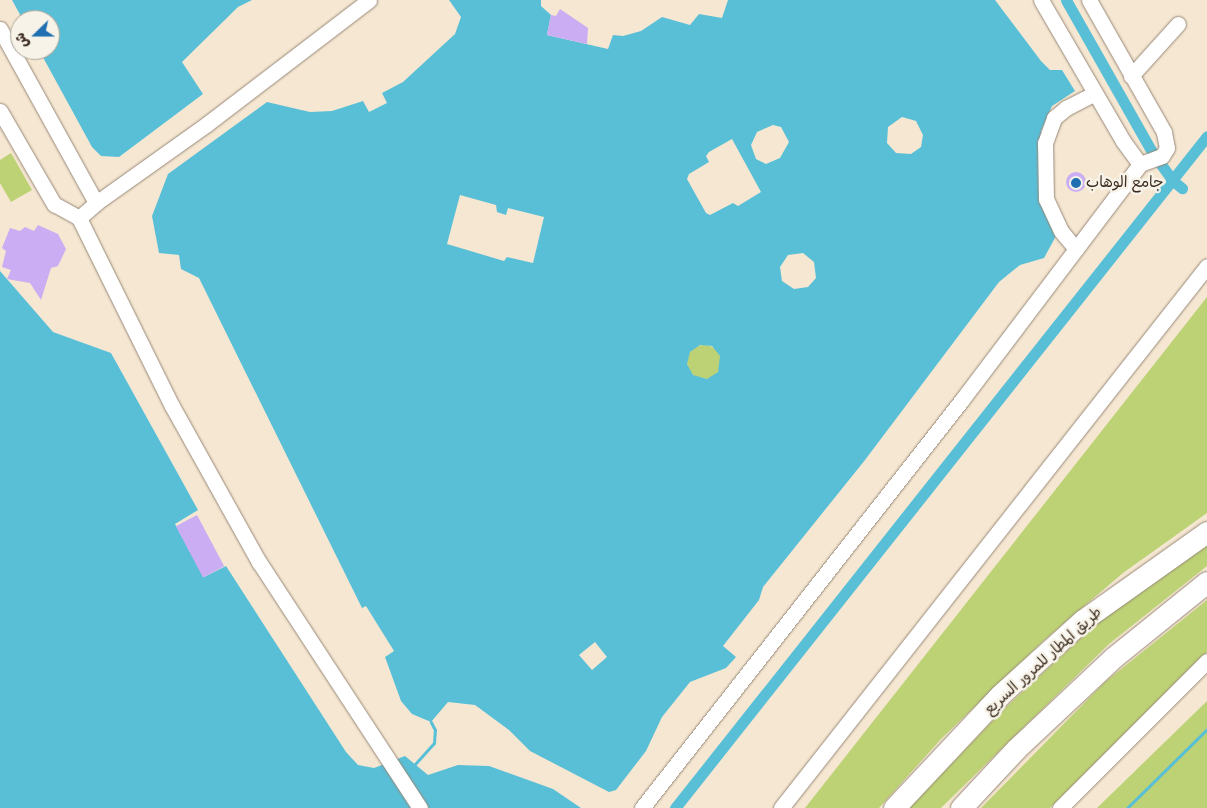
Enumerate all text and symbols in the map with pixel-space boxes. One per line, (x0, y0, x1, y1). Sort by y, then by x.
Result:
north arrow (10, 10, 60, 60)
text: ش (11, 30, 32, 51)
place label: جامع الوهاب (1086, 174, 1163, 192)
marker: جامع الوهاب (1070, 177, 1082, 189)
street label: طريق المطار للمرور السريع (980, 603, 1106, 719)

